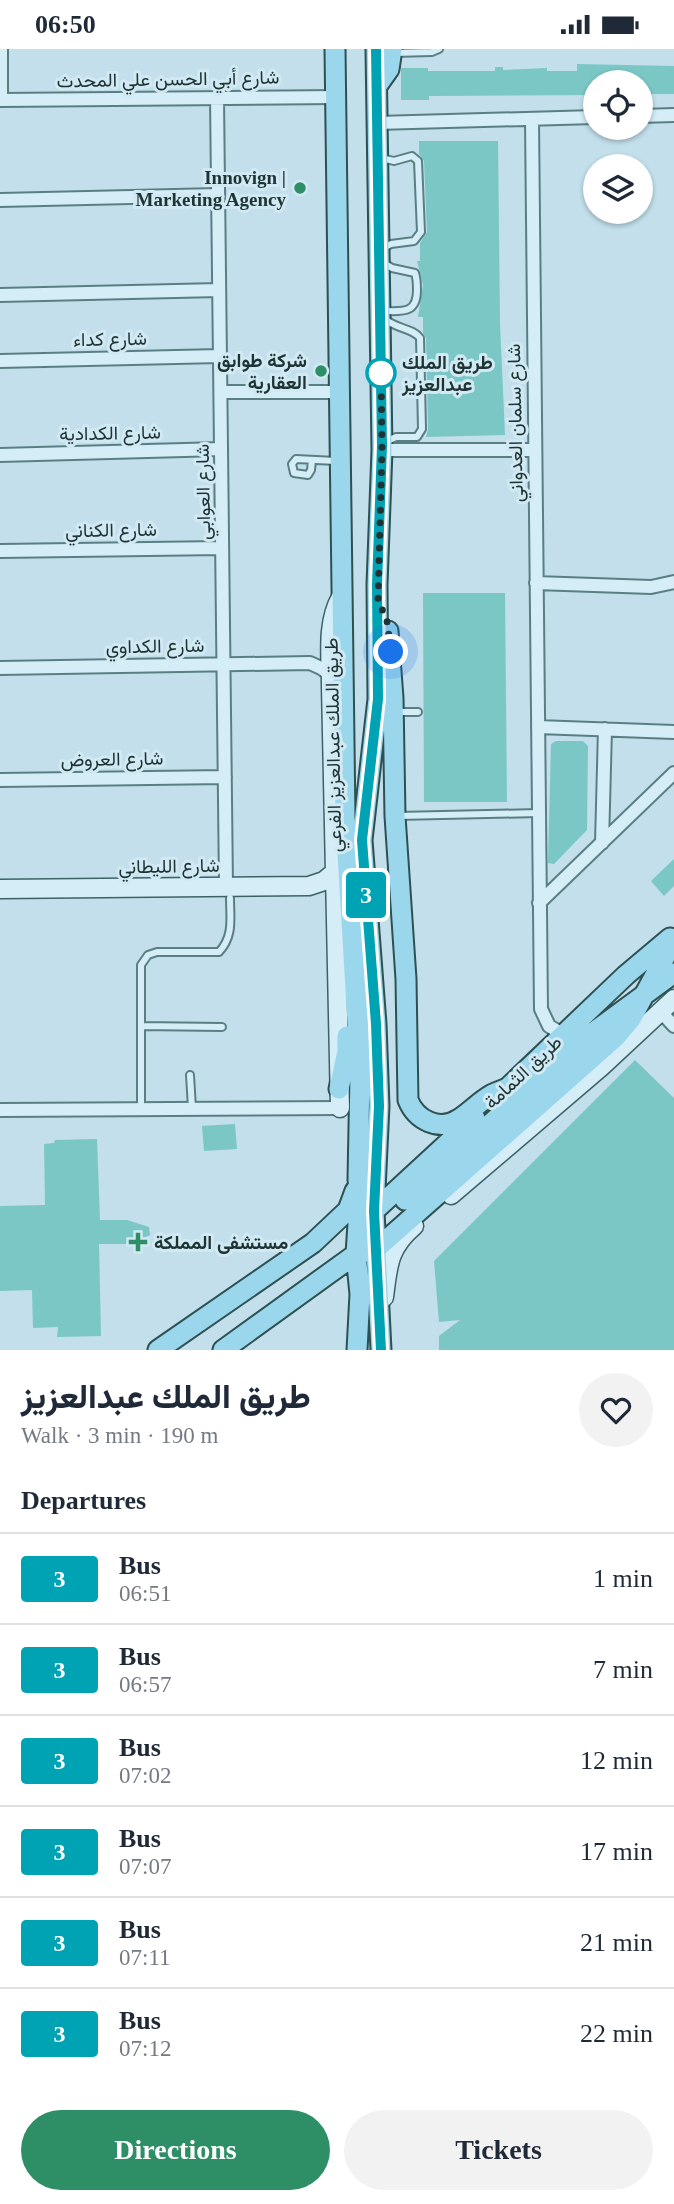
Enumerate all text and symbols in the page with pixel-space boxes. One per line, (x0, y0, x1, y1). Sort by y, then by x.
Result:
text: 06:50 (35, 10, 96, 39)
street label: شارع أبي الحسن علي المحدث (57, 67, 280, 96)
map controls (583, 70, 653, 224)
button: locate (583, 70, 653, 140)
button: layers (583, 154, 653, 224)
place label: Innovign | Marketing Agency (136, 167, 286, 210)
marker: Innovign | Marketing Agency (292, 180, 308, 196)
street label: شارع كداء (73, 328, 147, 352)
street label: شارع سلمان العدواني (503, 343, 532, 503)
place label: شركة طوابق العقارية (217, 350, 307, 395)
place label: طريق الملك عبدالعزيز (401, 352, 493, 397)
marker: طريق الملك عبدالعزيز (366, 358, 396, 388)
marker: شركة طوابق العقارية (313, 363, 329, 379)
street label: شارع الكدادية (59, 422, 161, 446)
street label: شارع العوابي (192, 444, 219, 540)
street label: شارع الكناني (65, 519, 157, 546)
your location (373, 634, 408, 669)
street label: شارع الكداوي (105, 635, 205, 662)
street label: طريق الملك عبدالعزيز الفرعي (321, 637, 350, 852)
street label: شارع العروض (60, 748, 164, 772)
street label: شارع الليطاني (118, 855, 220, 882)
line badge: 3 (343, 872, 389, 918)
text: 3 (360, 882, 372, 908)
street label: طريق الثمامة (480, 1031, 567, 1114)
marker: مستشفى المملكة (128, 1232, 148, 1252)
place label: مستشفى المملكة (154, 1232, 288, 1254)
button: heart (579, 1373, 653, 1447)
text: طريق الملك عبدالعزيز (21, 1379, 311, 1415)
text: Walk · 3 min · 190 m (21, 1423, 218, 1448)
text: Departures (21, 1486, 146, 1515)
text: Bus (119, 1551, 161, 1580)
text: 1 min (593, 1564, 653, 1593)
text: 3 (54, 1566, 66, 1592)
text: 06:51 (119, 1581, 171, 1606)
text: Bus (119, 1642, 161, 1671)
text: 7 min (593, 1655, 653, 1684)
text: 3 (54, 1657, 66, 1683)
text: 06:57 (119, 1672, 171, 1697)
text: Bus (119, 1733, 161, 1762)
text: 12 min (580, 1746, 653, 1775)
text: 3 (54, 1748, 66, 1774)
text: 07:02 (119, 1763, 171, 1788)
text: Bus (119, 1824, 161, 1853)
text: 17 min (580, 1837, 653, 1866)
text: 3 (54, 1839, 66, 1865)
text: 07:07 (119, 1854, 171, 1879)
text: Bus (119, 1915, 161, 1944)
text: 21 min (580, 1928, 653, 1957)
text: 3 (54, 1930, 66, 1956)
text: 07:11 (119, 1945, 171, 1970)
text: Bus (119, 2006, 161, 2035)
text: 22 min (580, 2019, 653, 2048)
text: 3 (54, 2021, 66, 2047)
text: 07:12 (119, 2036, 171, 2061)
button: Directions (21, 2110, 330, 2190)
button: Tickets (344, 2110, 653, 2190)

